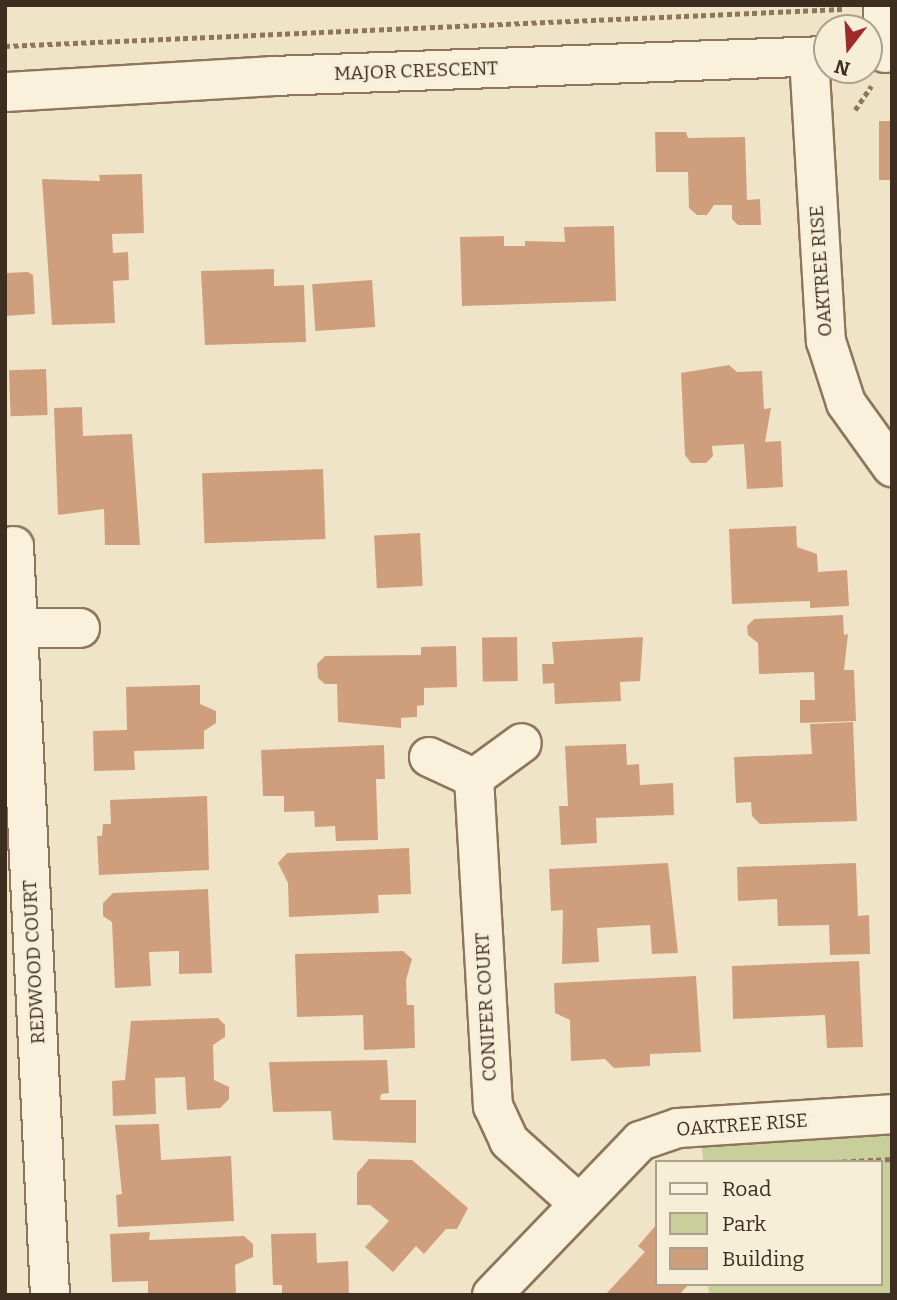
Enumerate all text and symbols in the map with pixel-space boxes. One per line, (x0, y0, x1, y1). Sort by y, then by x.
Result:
north arrow (813, 14, 883, 84)
text: N (832, 55, 853, 81)
street label: MAJOR CRESCENT (334, 57, 498, 85)
street label: OAKTREE RISE (805, 205, 837, 337)
street label: REDWOOD COURT (18, 879, 50, 1045)
street label: CONIFER COURT (471, 932, 501, 1082)
street label: OAKTREE RISE (676, 1109, 808, 1141)
legend (656, 1160, 883, 1286)
text: Road (722, 1176, 771, 1202)
text: Park (722, 1211, 766, 1237)
text: Building (722, 1246, 804, 1272)

